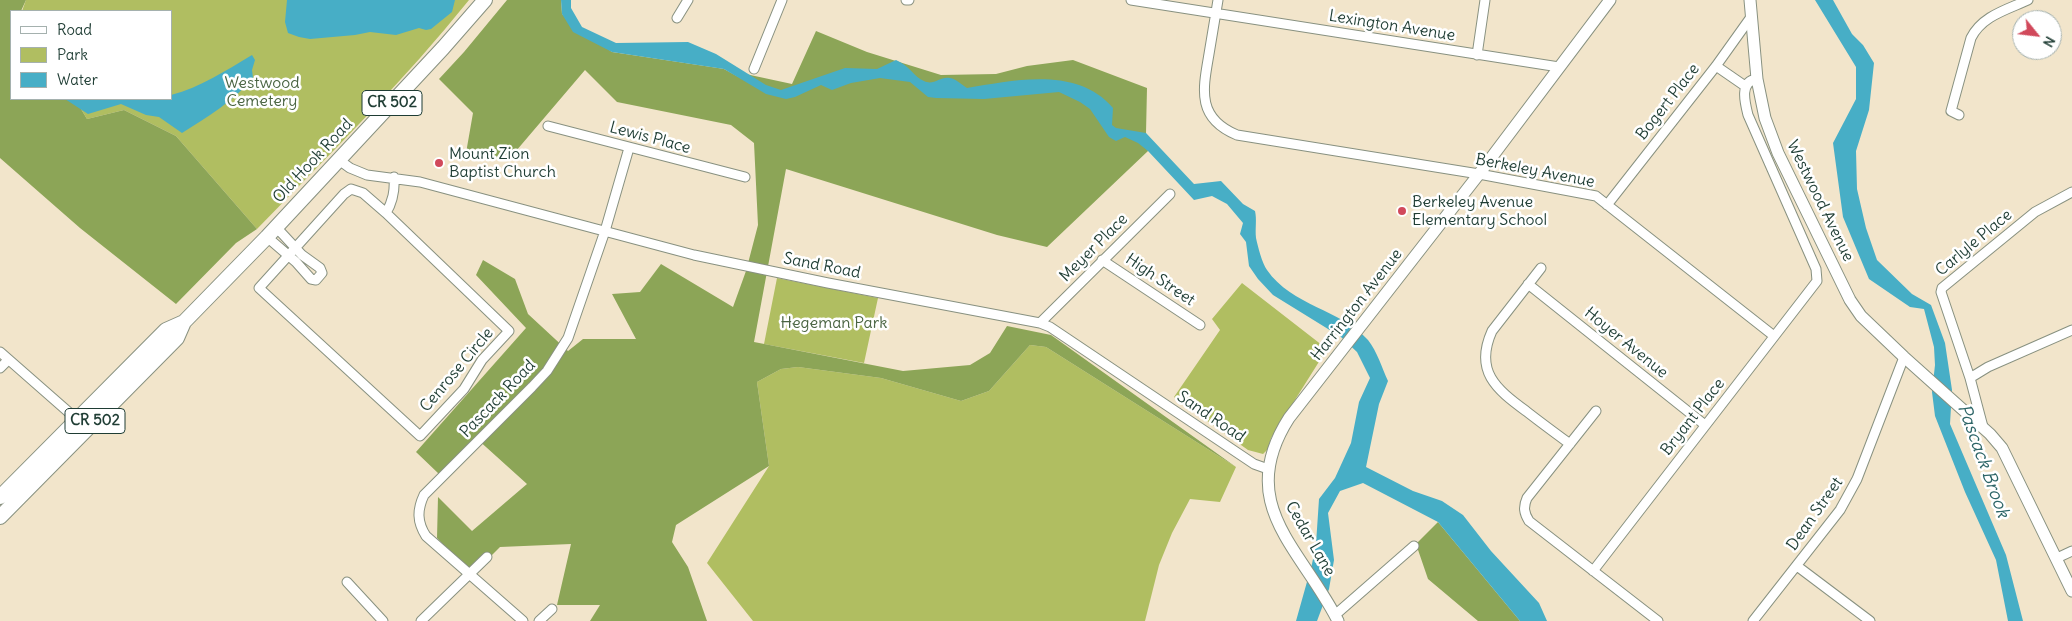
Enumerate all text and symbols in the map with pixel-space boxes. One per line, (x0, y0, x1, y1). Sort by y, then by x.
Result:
street label: Lexington Avenue (1327, 7, 1457, 45)
legend (10, 10, 172, 100)
north arrow (2012, 10, 2062, 60)
text: Road (57, 20, 92, 39)
text: N (2039, 33, 2059, 50)
text: Park (57, 45, 88, 64)
street label: Bogert Place (1632, 60, 1704, 144)
text: Water (57, 70, 98, 89)
park label: Westwood Cemetery (224, 73, 300, 111)
road number: CR 502 (362, 90, 422, 116)
street label: Old Hook Road (269, 115, 357, 207)
street label: Lewis Place (608, 118, 692, 158)
street label: Westwood Avenue (1782, 137, 1858, 265)
place label: Mount Zion Baptist Church (449, 144, 556, 182)
street label: Berkeley Avenue (1474, 150, 1596, 192)
marker: Mount Zion Baptist Church (433, 157, 445, 169)
place label: Berkeley Avenue Elementary School (1412, 192, 1547, 230)
marker: Berkeley Avenue Elementary School (1396, 205, 1408, 217)
street label: Carlyle Place (1932, 206, 2016, 280)
street label: Meyer Place (1056, 210, 1132, 286)
street label: Harrington Avenue (1307, 245, 1407, 365)
street label: Sand Road (782, 249, 862, 283)
street label: High Street (1122, 250, 1198, 310)
street label: Hoyer Avenue (1580, 303, 1672, 383)
park label: Hegeman Park (781, 313, 887, 333)
street label: Cenrose Circle (416, 324, 498, 416)
street label: Pascack Road (456, 356, 540, 442)
street label: Bryant Place (1657, 375, 1729, 459)
street label: Sand Road (1173, 387, 1249, 447)
water label: Pascack Brook (1952, 401, 2014, 521)
road number: CR 502 (65, 408, 125, 434)
street label: Dean Street (1783, 474, 1847, 554)
street label: Cedar Lane (1281, 498, 1339, 580)

